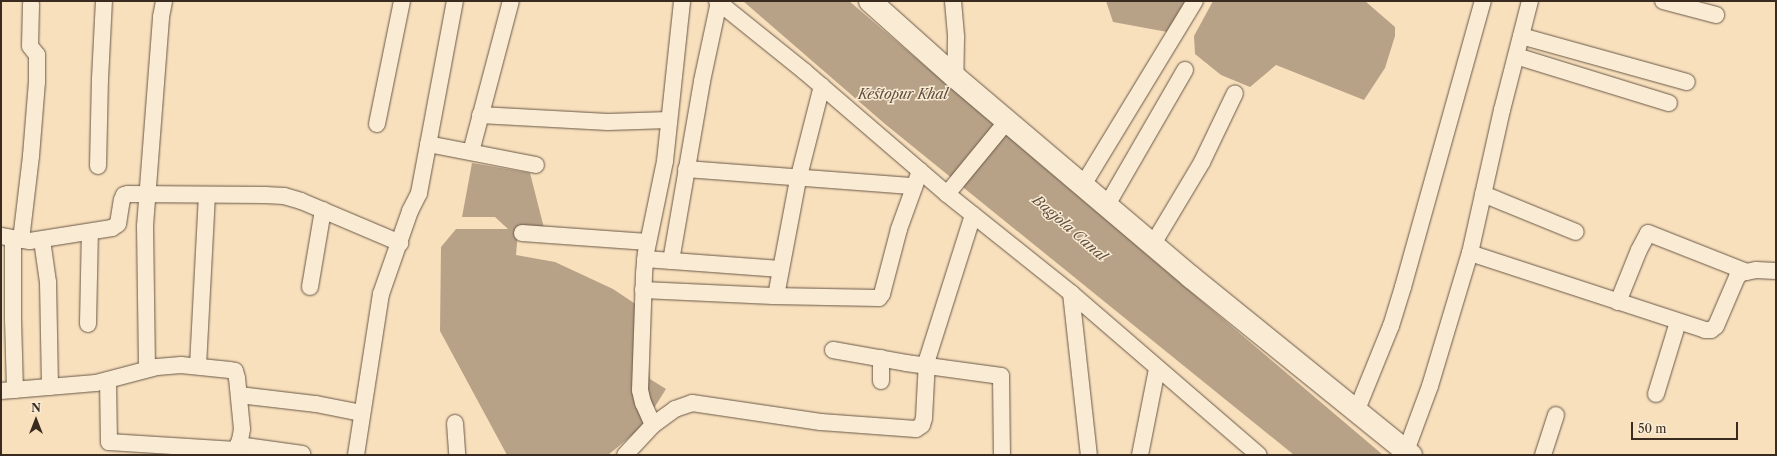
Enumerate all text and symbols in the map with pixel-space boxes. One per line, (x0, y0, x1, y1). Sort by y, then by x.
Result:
water label: Kestopur Khal (858, 86, 948, 102)
water label: Bagjola Canal (1030, 191, 1110, 265)
north arrow (16, 400, 56, 440)
text: N (31, 401, 41, 415)
scale bar (1633, 414, 1740, 440)
text: 50 m (1638, 421, 1667, 436)

